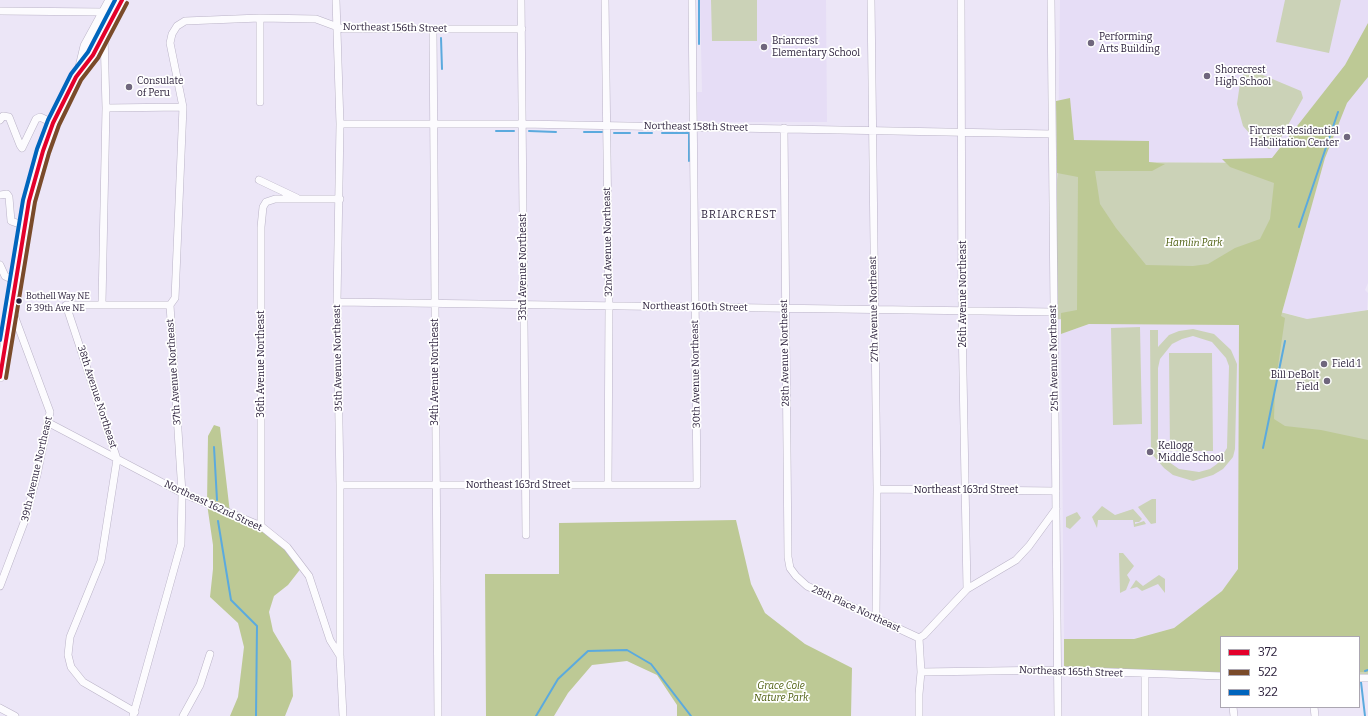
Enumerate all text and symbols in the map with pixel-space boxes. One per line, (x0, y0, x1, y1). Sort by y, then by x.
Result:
street label: Northeast 156th Street (343, 21, 447, 35)
place label: Performing Arts Building (1099, 31, 1160, 54)
place label: Briarcrest Elementary School (772, 35, 860, 58)
marker: Performing Arts Building (1086, 38, 1096, 48)
marker: Briarcrest Elementary School (759, 42, 769, 52)
place label: Shorecrest High School (1215, 64, 1271, 88)
marker: Shorecrest High School (1202, 71, 1212, 81)
place label: Consulate of Peru (137, 75, 183, 98)
marker: Consulate of Peru (124, 82, 134, 92)
street label: Northeast 158th Street (644, 120, 748, 134)
place label: Fircrest Residential Habilitation Center (1249, 125, 1339, 148)
marker: Fircrest Residential Habilitation Center (1342, 132, 1352, 142)
street label: 32nd Avenue Northeast (601, 187, 615, 297)
district label: BRIARCREST (701, 208, 777, 222)
street label: 33rd Avenue Northeast (517, 213, 529, 321)
park label: Hamlin Park (1166, 237, 1222, 249)
street label: 26th Avenue Northeast (957, 240, 969, 348)
street label: 27th Avenue Northeast (867, 256, 881, 362)
place label: Bothell Way NE & 39th Ave NE (26, 291, 90, 312)
marker: Bothell Way NE & 39th Ave NE (14, 296, 24, 306)
street label: 28th Avenue Northeast (778, 299, 792, 407)
street label: Northeast 160th Street (642, 300, 748, 314)
street label: 35th Avenue Northeast (331, 304, 345, 412)
street label: 25th Avenue Northeast (1047, 305, 1061, 411)
street label: 36th Avenue Northeast (255, 310, 267, 418)
street label: 37th Avenue Northeast (164, 318, 184, 426)
street label: 34th Avenue Northeast (429, 318, 441, 426)
street label: 30th Avenue Northeast (689, 320, 703, 428)
street label: 38th Avenue Northeast (75, 344, 119, 450)
place label: Field 1 (1332, 358, 1361, 370)
marker: Field 1 (1319, 359, 1329, 369)
place label: Bill DeBolt Field (1271, 369, 1319, 392)
marker: Bill DeBolt Field (1322, 376, 1332, 386)
street label: 39th Avenue Northeast (19, 415, 55, 523)
place label: Kellogg Middle School (1158, 440, 1224, 464)
marker: Kellogg Middle School (1145, 447, 1155, 457)
street label: Northeast 162nd Street (162, 478, 264, 534)
street label: Northeast 163rd Street (466, 479, 570, 491)
street label: Northeast 163rd Street (914, 484, 1018, 496)
street label: 28th Place Northeast (810, 583, 902, 635)
legend (1220, 636, 1360, 708)
text: 372 (1258, 645, 1277, 659)
street label: Northeast 165th Street (1019, 664, 1123, 680)
text: 522 (1258, 665, 1277, 679)
park label: Grace Cole Nature Park (754, 680, 808, 704)
text: 322 (1258, 685, 1278, 699)

